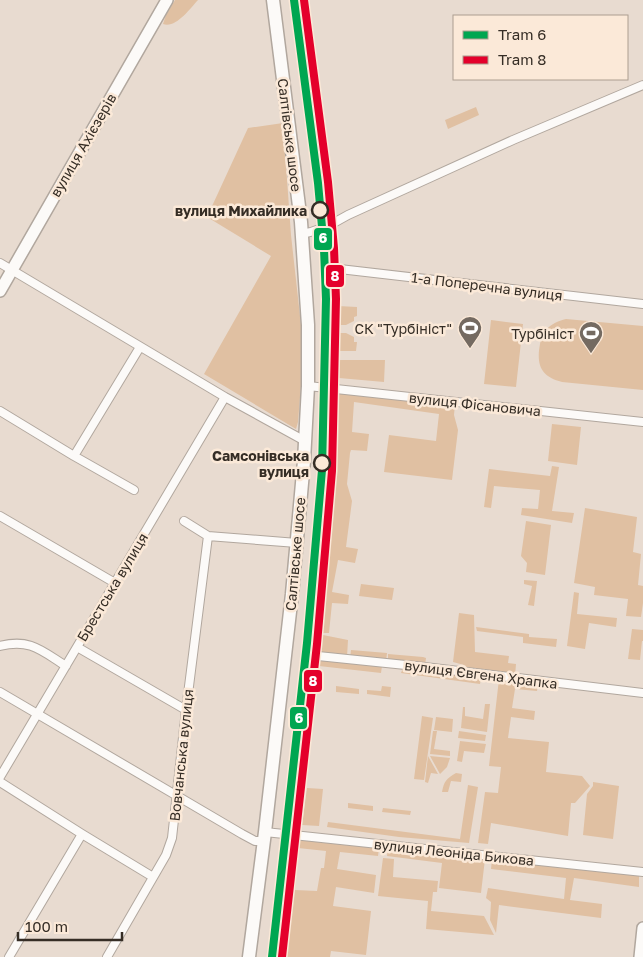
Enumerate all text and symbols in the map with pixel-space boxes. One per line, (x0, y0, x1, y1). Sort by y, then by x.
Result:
legend (453, 15, 628, 80)
text: Tram 6 (498, 25, 546, 43)
text: Tram 8 (498, 50, 546, 68)
street label: Салтівське шосе (275, 77, 305, 193)
street label: вулиця Ахієзерів (46, 90, 120, 200)
marker: вулиця Михайлика (311, 201, 329, 219)
place label: вулиця Михайлика (175, 202, 307, 219)
line badge: 6 (313, 227, 333, 251)
text: 6 (319, 229, 328, 246)
line badge: 8 (325, 264, 345, 288)
text: 8 (331, 267, 340, 284)
street label: 1-а Поперечна вулиця (410, 268, 564, 304)
sports icon: СК "Турбініст" (457, 315, 483, 349)
place label: СК "Турбініст" (354, 320, 452, 337)
sports icon: Турбініст (578, 320, 604, 354)
place label: Турбініст (511, 325, 574, 342)
street label: вулиця Фісановича (408, 389, 542, 419)
place label: Самсонівська вулиця (212, 447, 309, 480)
marker: Самсонівська вулиця (313, 454, 331, 472)
street label: Салтівське шосе (282, 496, 308, 612)
street label: Брестська вулиця (73, 530, 151, 644)
street label: вулиця Євгена Храпка (404, 656, 558, 692)
line badge: 8 (303, 669, 323, 693)
text: 8 (309, 672, 318, 689)
street label: Вовчанська вулиця (166, 688, 196, 822)
line badge: 6 (289, 706, 308, 730)
text: 6 (295, 709, 304, 726)
street label: вулиця Леоніда Бикова (373, 835, 535, 869)
scale bar (18, 910, 121, 942)
text: 100 m (25, 917, 68, 935)

